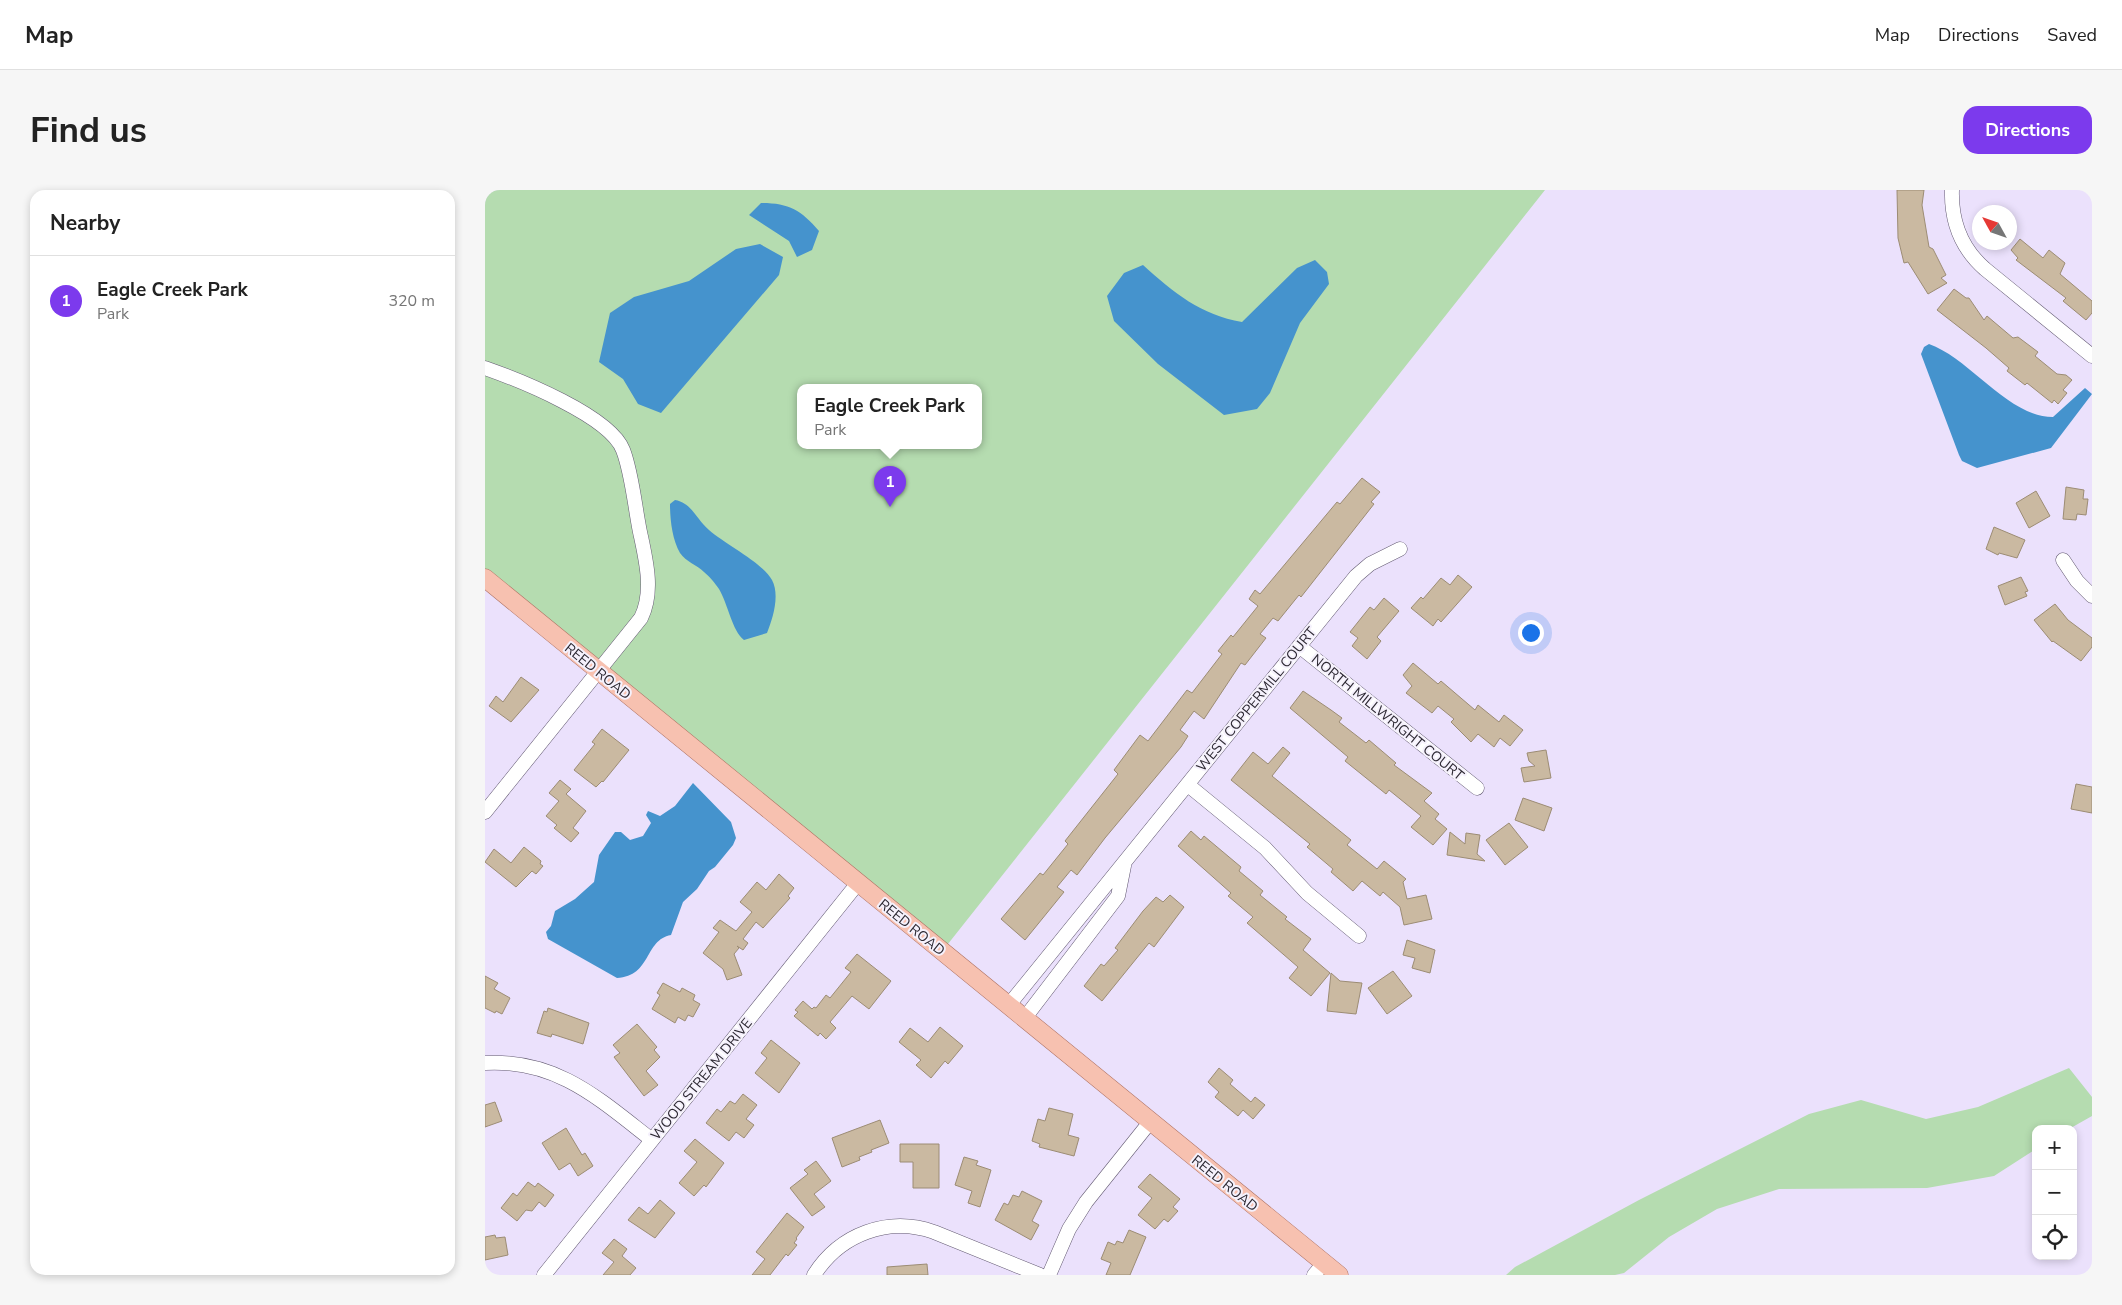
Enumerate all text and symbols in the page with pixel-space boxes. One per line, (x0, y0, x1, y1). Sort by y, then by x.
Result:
text: Map (25, 19, 73, 51)
text: Map (1875, 23, 1910, 47)
text: Directions (1938, 23, 2019, 47)
text: Saved (2047, 23, 2097, 47)
button: Directions (1963, 106, 2092, 154)
text: Find us (30, 107, 147, 154)
north arrow (1972, 205, 2017, 250)
text: Nearby (50, 209, 120, 237)
text: Eagle Creek Park (97, 277, 248, 303)
text: 1 (61, 290, 71, 312)
text: 320 m (388, 290, 435, 312)
text: Park (97, 303, 129, 325)
popup (797, 384, 982, 449)
text: Eagle Creek Park (814, 393, 965, 419)
text: Park (814, 419, 846, 441)
pin: 1 (874, 466, 906, 507)
your location (1518, 620, 1544, 646)
street label: WEST COPPERMILL COURT (1192, 623, 1321, 776)
street label: REED ROAD (561, 639, 635, 704)
street label: NORTH MILLWRIGHT COURT (1307, 650, 1468, 785)
street label: REED ROAD (875, 895, 949, 960)
street label: WOOD STREAM DRIVE (646, 1014, 757, 1144)
map controls (2032, 1125, 2077, 1260)
button: + (2032, 1125, 2077, 1170)
street label: REED ROAD (1188, 1151, 1262, 1216)
button: − (2032, 1170, 2077, 1215)
button: locate (2032, 1215, 2077, 1260)

